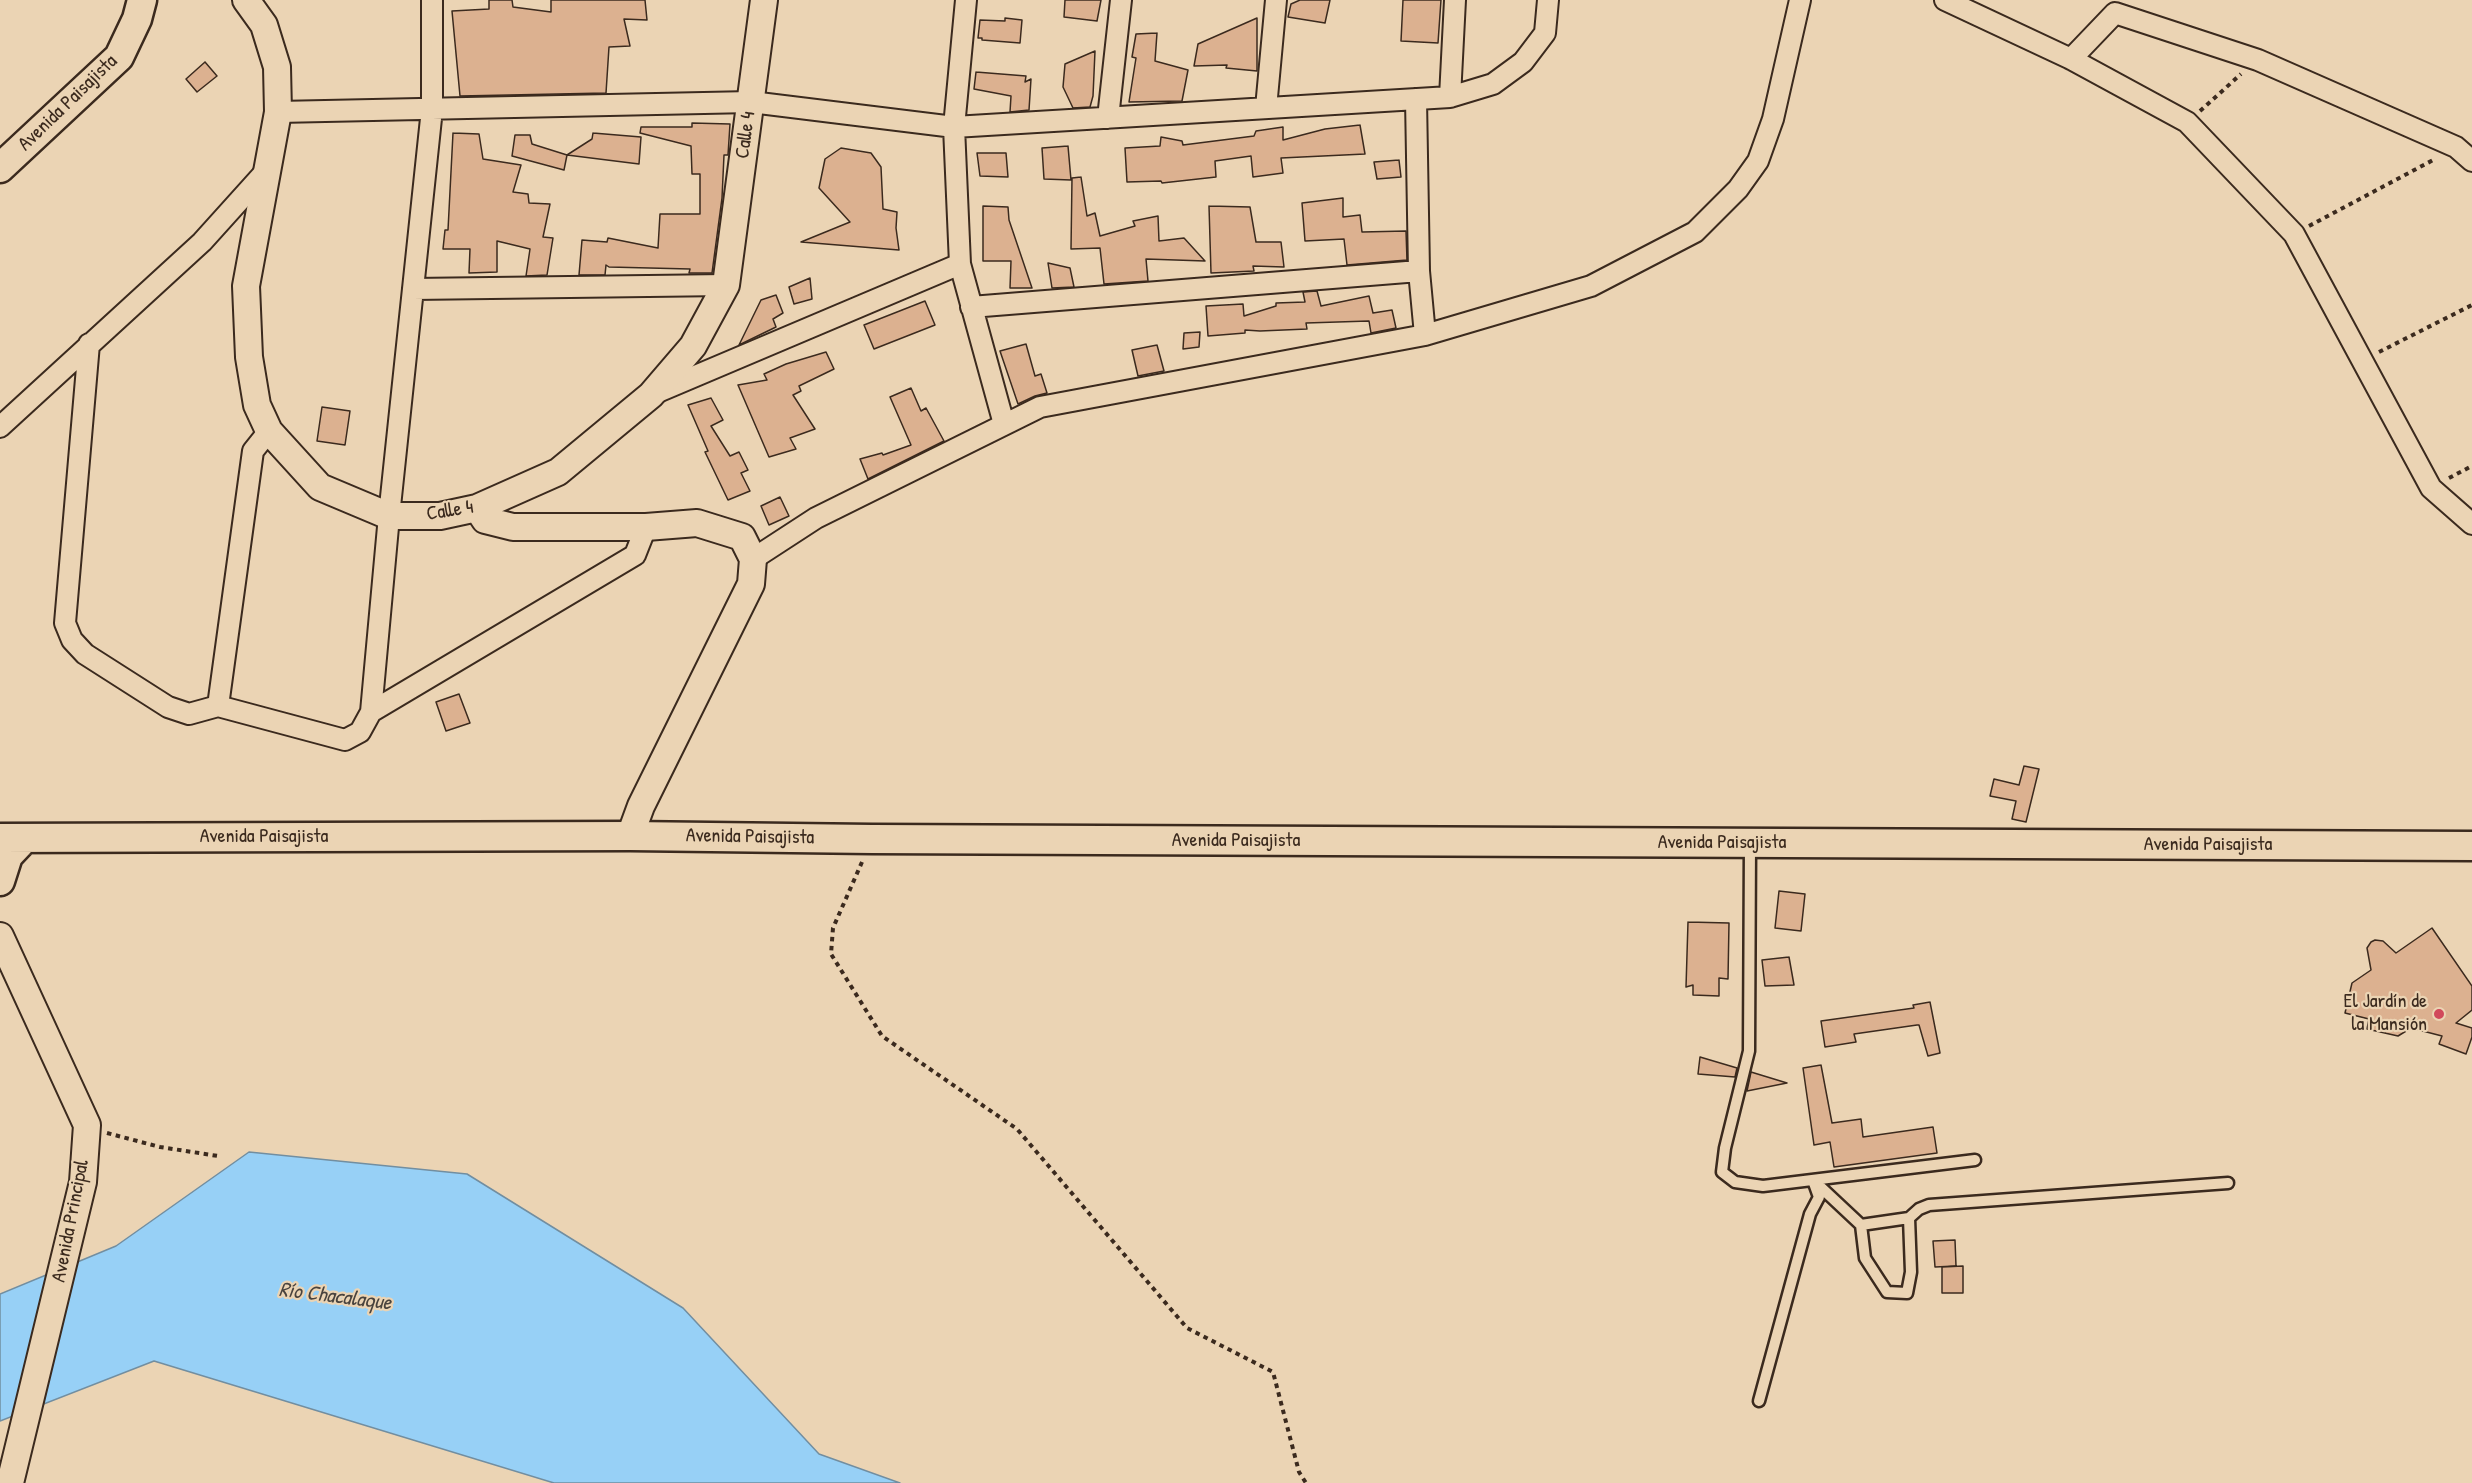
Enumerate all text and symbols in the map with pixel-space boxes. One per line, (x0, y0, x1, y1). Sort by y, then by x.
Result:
street label: Avenida Paisajista (13, 50, 123, 156)
street label: Calle 4 (731, 110, 761, 160)
street label: Calle 4 (425, 495, 475, 527)
street label: Avenida Paisajista (686, 824, 814, 850)
street label: Avenida Paisajista (200, 825, 328, 849)
street label: Avenida Paisajista (1172, 829, 1300, 853)
street label: Avenida Paisajista (1658, 831, 1786, 855)
street label: Avenida Paisajista (2144, 833, 2272, 857)
place label: El Jardín de la Mansión (2344, 990, 2427, 1037)
marker: El Jardín de la Mansión (2432, 1007, 2446, 1021)
street label: Avenida Principal (47, 1158, 95, 1284)
water label: Río Chacalaque (277, 1278, 393, 1316)

